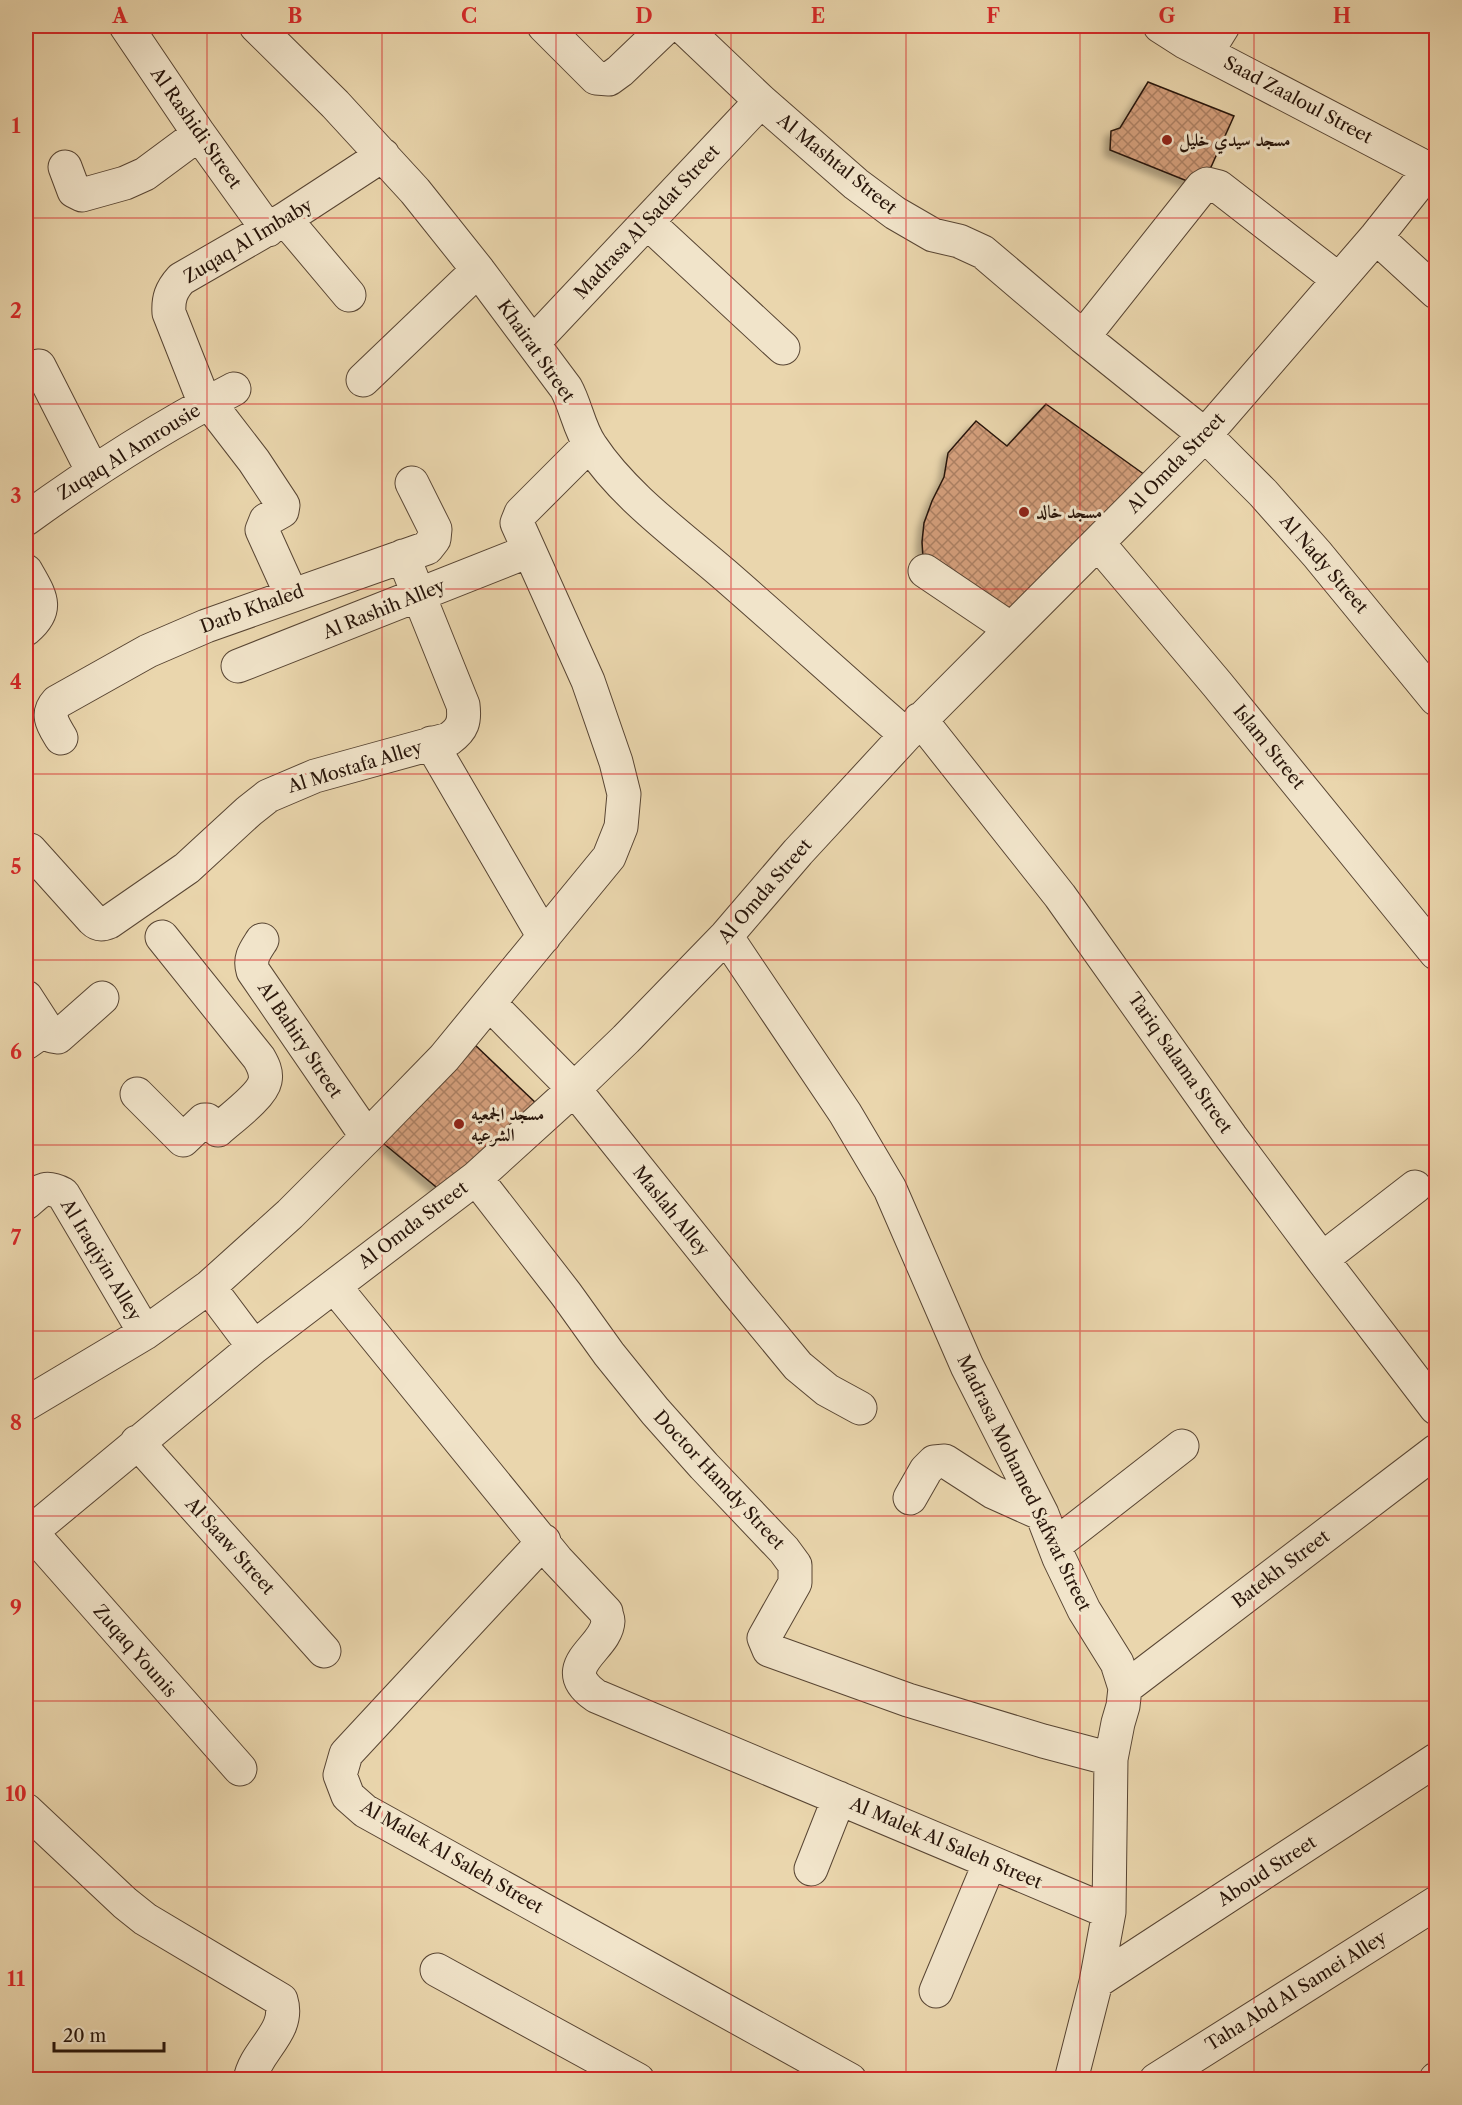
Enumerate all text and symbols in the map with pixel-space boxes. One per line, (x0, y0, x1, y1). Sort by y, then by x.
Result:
text: A (111, 4, 128, 28)
text: B (288, 4, 303, 28)
text: C (461, 4, 477, 28)
text: D (635, 4, 653, 28)
text: E (811, 4, 825, 28)
text: F (986, 4, 1000, 28)
text: G (1159, 4, 1176, 28)
text: H (1333, 4, 1351, 28)
street label: Saad Zaaloul Street (1220, 52, 1377, 149)
street label: Al Rashidi Street (145, 62, 246, 193)
street label: Al Mashtal Street (772, 109, 902, 219)
text: 1 (12, 114, 21, 138)
place label: مسجد سيدي خليل (1179, 129, 1291, 155)
marker: مسجد سيدي خليل (1160, 133, 1174, 147)
street label: Madrasa Al Sadat Street (570, 140, 725, 304)
street label: Zuqaq Al Imbaby (180, 193, 317, 288)
street label: Khairat Street (493, 296, 580, 407)
text: 2 (10, 299, 22, 323)
street label: Zuqaq Al Amrousie (54, 399, 204, 505)
street label: Al Omda Street (1122, 408, 1230, 519)
text: 3 (10, 484, 22, 508)
place label: مسجد خالد (1036, 501, 1102, 523)
marker: مسجد خالد (1017, 505, 1031, 519)
street label: Al Nady Street (1275, 509, 1373, 618)
street label: Al Rashih Alley (319, 574, 449, 644)
street label: Darb Khaled (197, 580, 307, 638)
text: 4 (10, 670, 22, 694)
street label: Islam Street (1228, 700, 1310, 794)
street label: Al Mostafa Alley (284, 736, 426, 798)
street label: Al Omda Street (713, 834, 817, 949)
text: 5 (10, 855, 22, 879)
street label: Al Bahiry Street (253, 977, 347, 1103)
street label: Tariq Salama Street (1123, 988, 1237, 1138)
text: 6 (10, 1040, 22, 1064)
place label: مسجد الجمعيه الشرعيه (471, 1103, 544, 1147)
marker: مسجد الجمعيه الشرعيه (452, 1117, 466, 1131)
street label: Maslah Alley (628, 1162, 715, 1261)
street label: Al Omda Street (353, 1176, 473, 1274)
street label: Al Iraqiyin Alley (56, 1194, 146, 1326)
text: 7 (11, 1226, 22, 1250)
street label: Madrasa Mohamed Safwat Street (952, 1351, 1096, 1615)
street label: Doctor Hamdy Street (649, 1406, 790, 1555)
text: 8 (10, 1411, 22, 1435)
street label: Al Saaw Street (180, 1492, 280, 1599)
street label: Batekh Street (1228, 1525, 1334, 1613)
text: 9 (10, 1596, 22, 1620)
street label: Zuqaq Younis (89, 1600, 181, 1702)
text: 10 (5, 1782, 27, 1806)
street label: Al Malek Al Saleh Street (846, 1792, 1046, 1894)
street label: Al Malek Al Saleh Street (356, 1795, 548, 1919)
street label: Aboud Street (1213, 1831, 1321, 1912)
street label: Taha Abd Al Samei Alley (1202, 1926, 1391, 2056)
text: 11 (7, 1967, 25, 1991)
scale bar (54, 2015, 164, 2053)
text: 20 m (63, 2025, 107, 2047)

